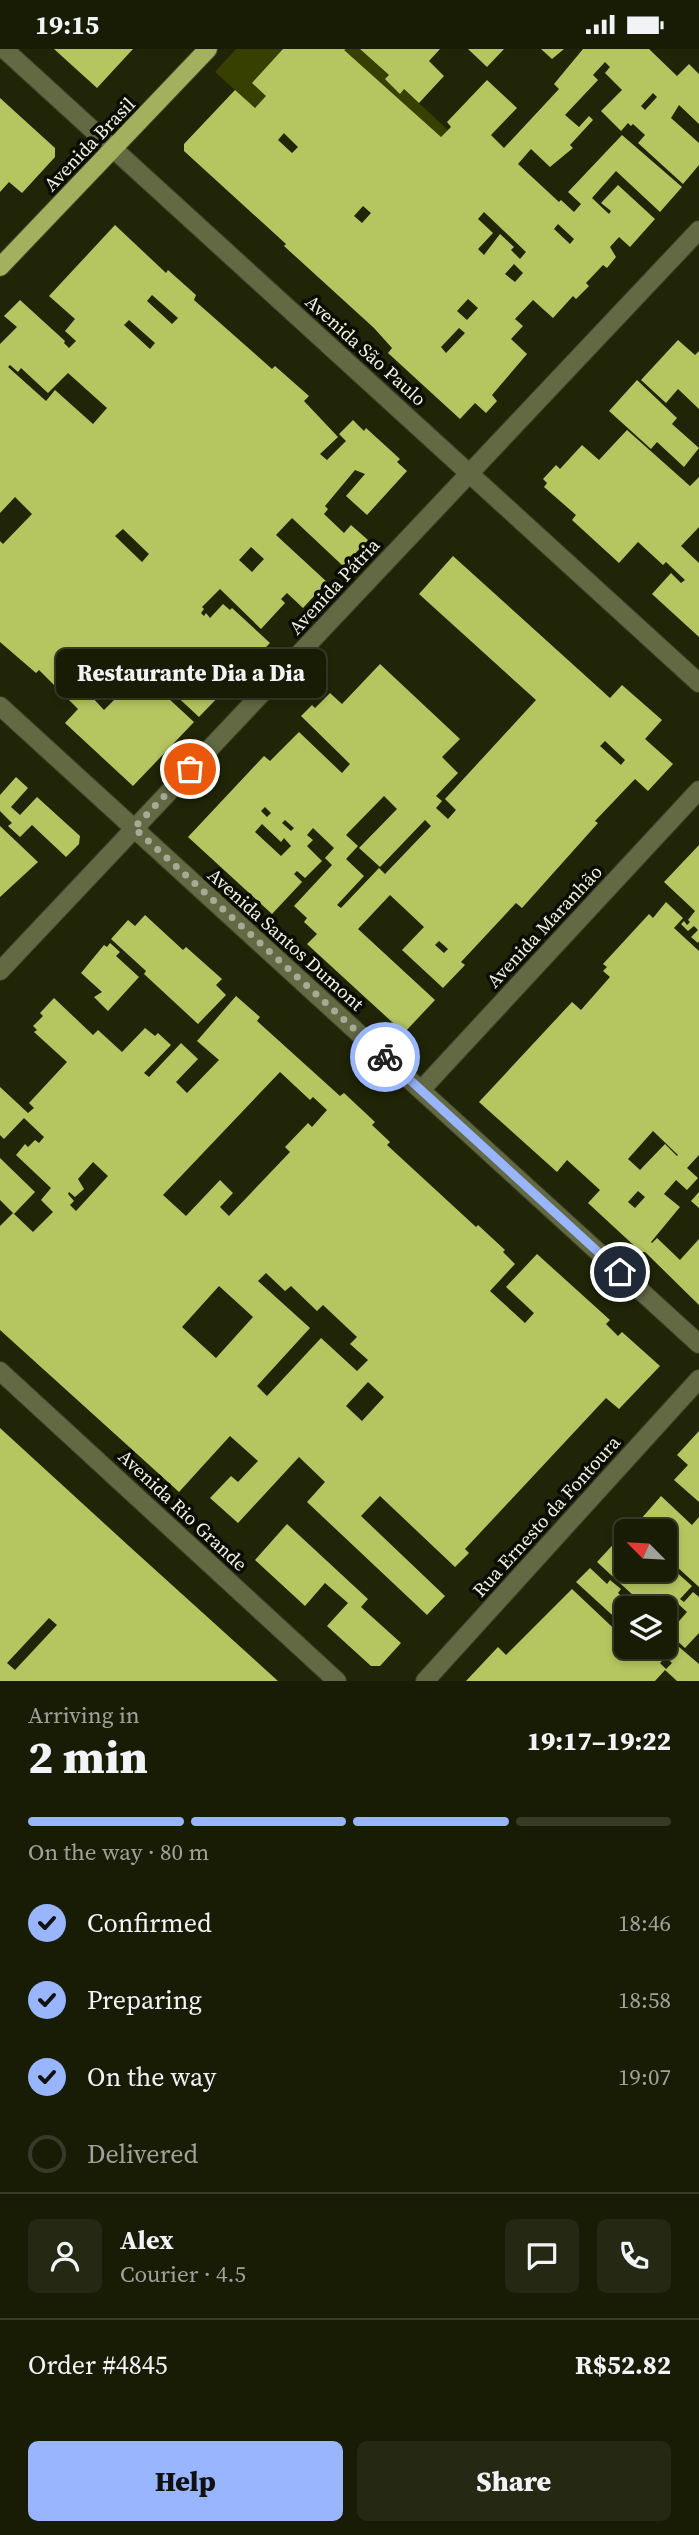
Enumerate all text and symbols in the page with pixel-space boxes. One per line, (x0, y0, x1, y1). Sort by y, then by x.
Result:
text: 19:15 (35, 7, 99, 43)
street label: Avenida Brasil (38, 91, 141, 197)
street label: Avenida São Paulo (300, 289, 432, 411)
street label: Avenida Pátria (283, 532, 386, 640)
callout: Restaurante Dia a Dia (55, 650, 325, 699)
text: Restaurante Dia a Dia (77, 657, 305, 689)
pin (160, 739, 220, 799)
icon: bag (171, 750, 209, 788)
street label: Avenida Maranhão (480, 859, 608, 993)
street label: Avenida Santos Dumont (202, 862, 370, 1017)
courier (350, 1022, 420, 1092)
icon: bike (366, 1038, 404, 1076)
pin (590, 1242, 650, 1302)
icon: home (601, 1253, 639, 1291)
street label: Rua Ernesto da Fontoura (466, 1429, 626, 1602)
street label: Avenida Rio Grande (113, 1443, 253, 1577)
north arrow (614, 1519, 677, 1582)
map controls (614, 1519, 677, 1659)
button: layers (614, 1596, 677, 1659)
text: Arriving in (28, 1699, 140, 1731)
text: 19:17–19:22 (527, 1723, 671, 1759)
text: 2 min (28, 1725, 148, 1788)
text: On the way · 80 m (28, 1836, 209, 1868)
icon: check (28, 1904, 66, 1942)
text: Confirmed (87, 1905, 212, 1941)
text: 18:46 (618, 1907, 671, 1939)
icon: check (28, 1981, 66, 2019)
text: Preparing (87, 1982, 202, 2018)
text: 18:58 (618, 1984, 671, 2016)
icon: check (28, 2058, 66, 2096)
text: On the way (87, 2059, 216, 2095)
text: 19:07 (618, 2061, 671, 2093)
text: Delivered (87, 2136, 198, 2172)
button: person (28, 2219, 102, 2293)
button: chat (505, 2219, 579, 2293)
button: phone (597, 2219, 671, 2293)
text: Alex (120, 2222, 174, 2258)
text: Courier · 4.5 (120, 2258, 246, 2290)
text: Order #4845 (28, 2347, 168, 2383)
text: R$52.82 (575, 2347, 671, 2383)
button: Help (28, 2441, 343, 2521)
button: Share (357, 2441, 671, 2521)

